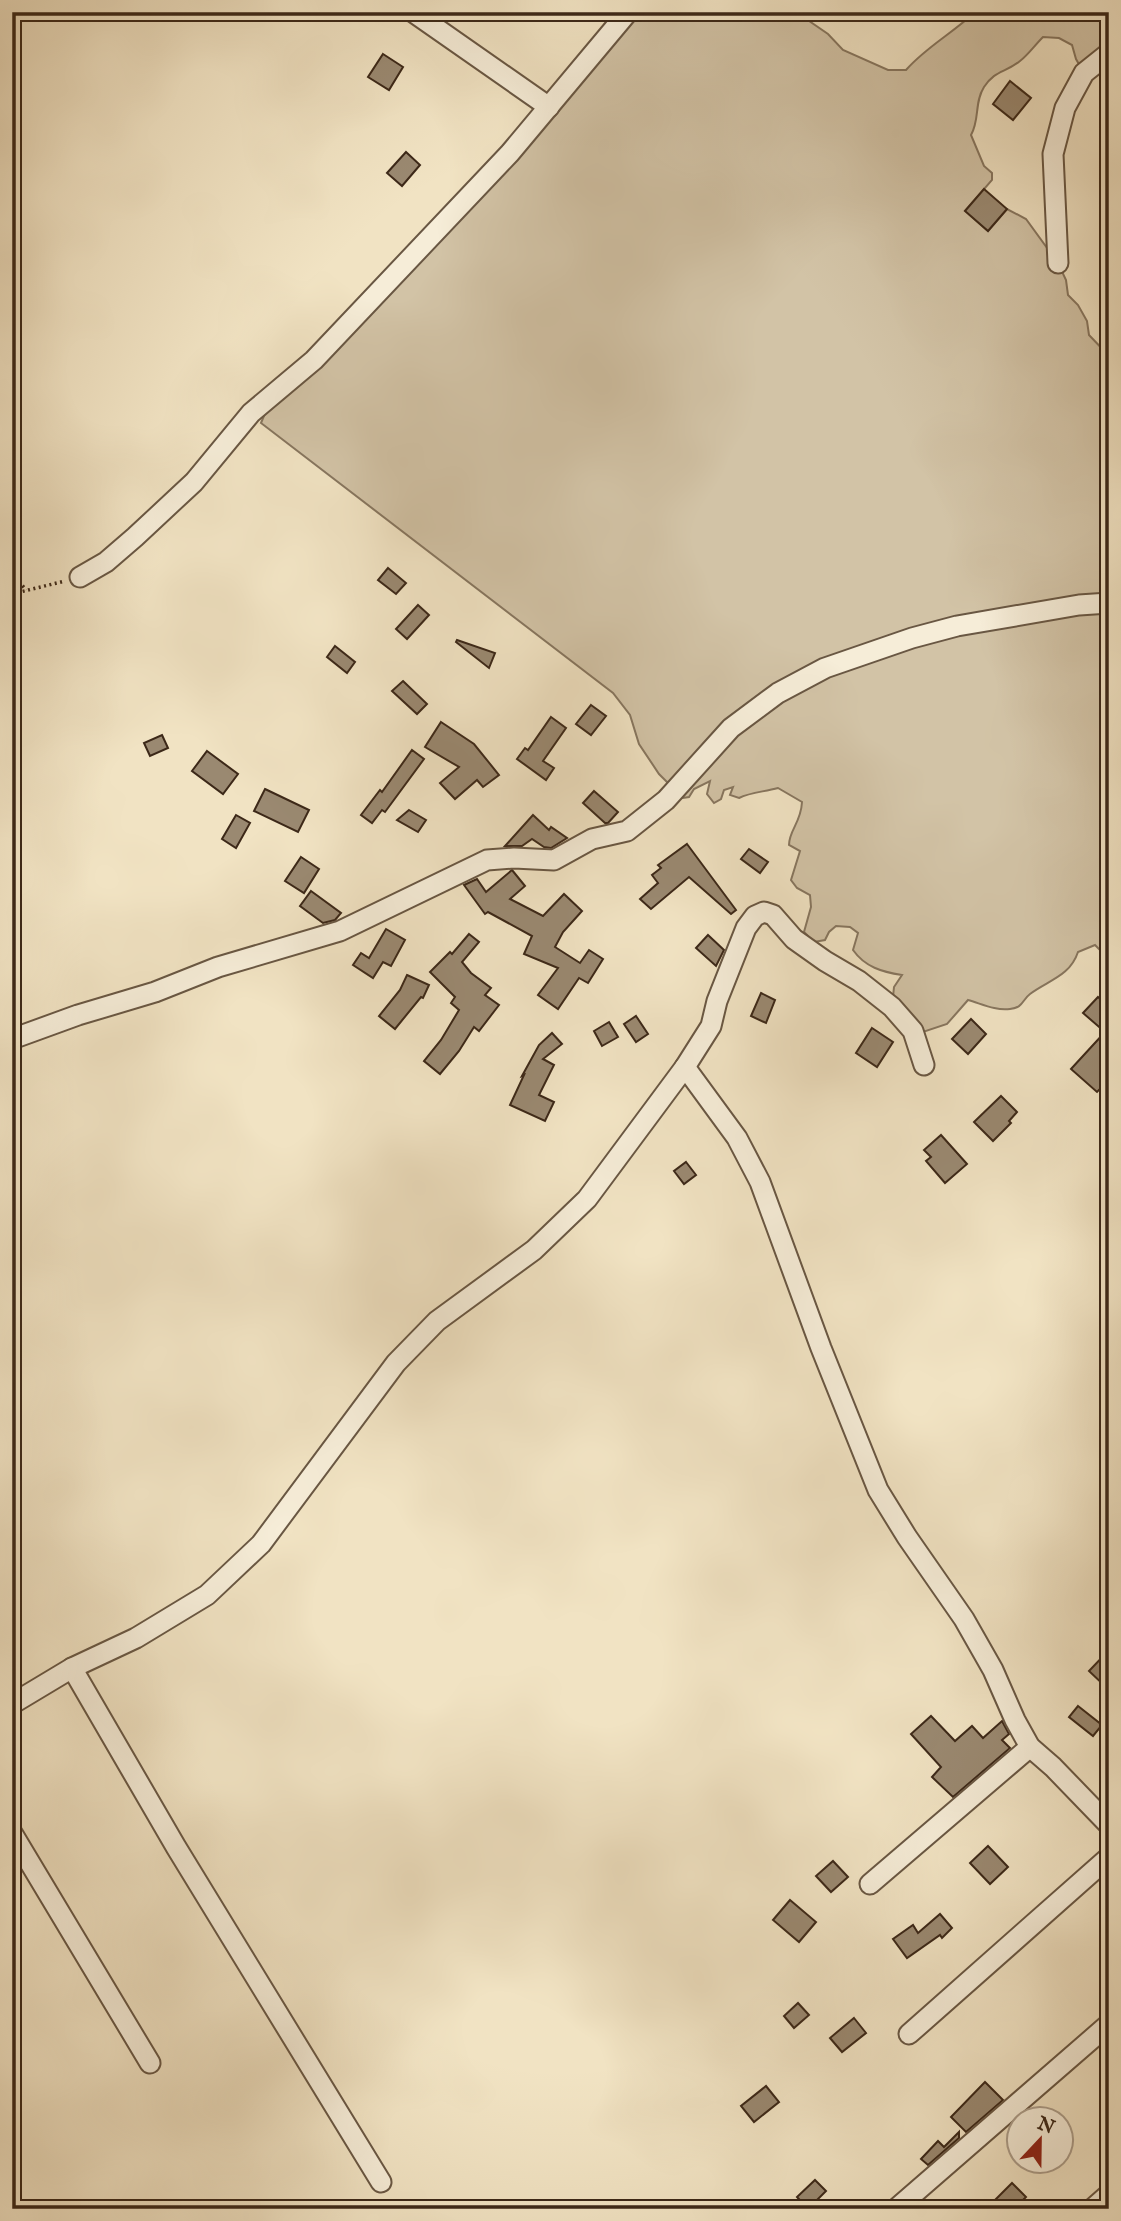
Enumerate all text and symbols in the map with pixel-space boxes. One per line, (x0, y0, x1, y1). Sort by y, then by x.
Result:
north arrow (1006, 2106, 1076, 2176)
text: N (1033, 2112, 1058, 2141)

